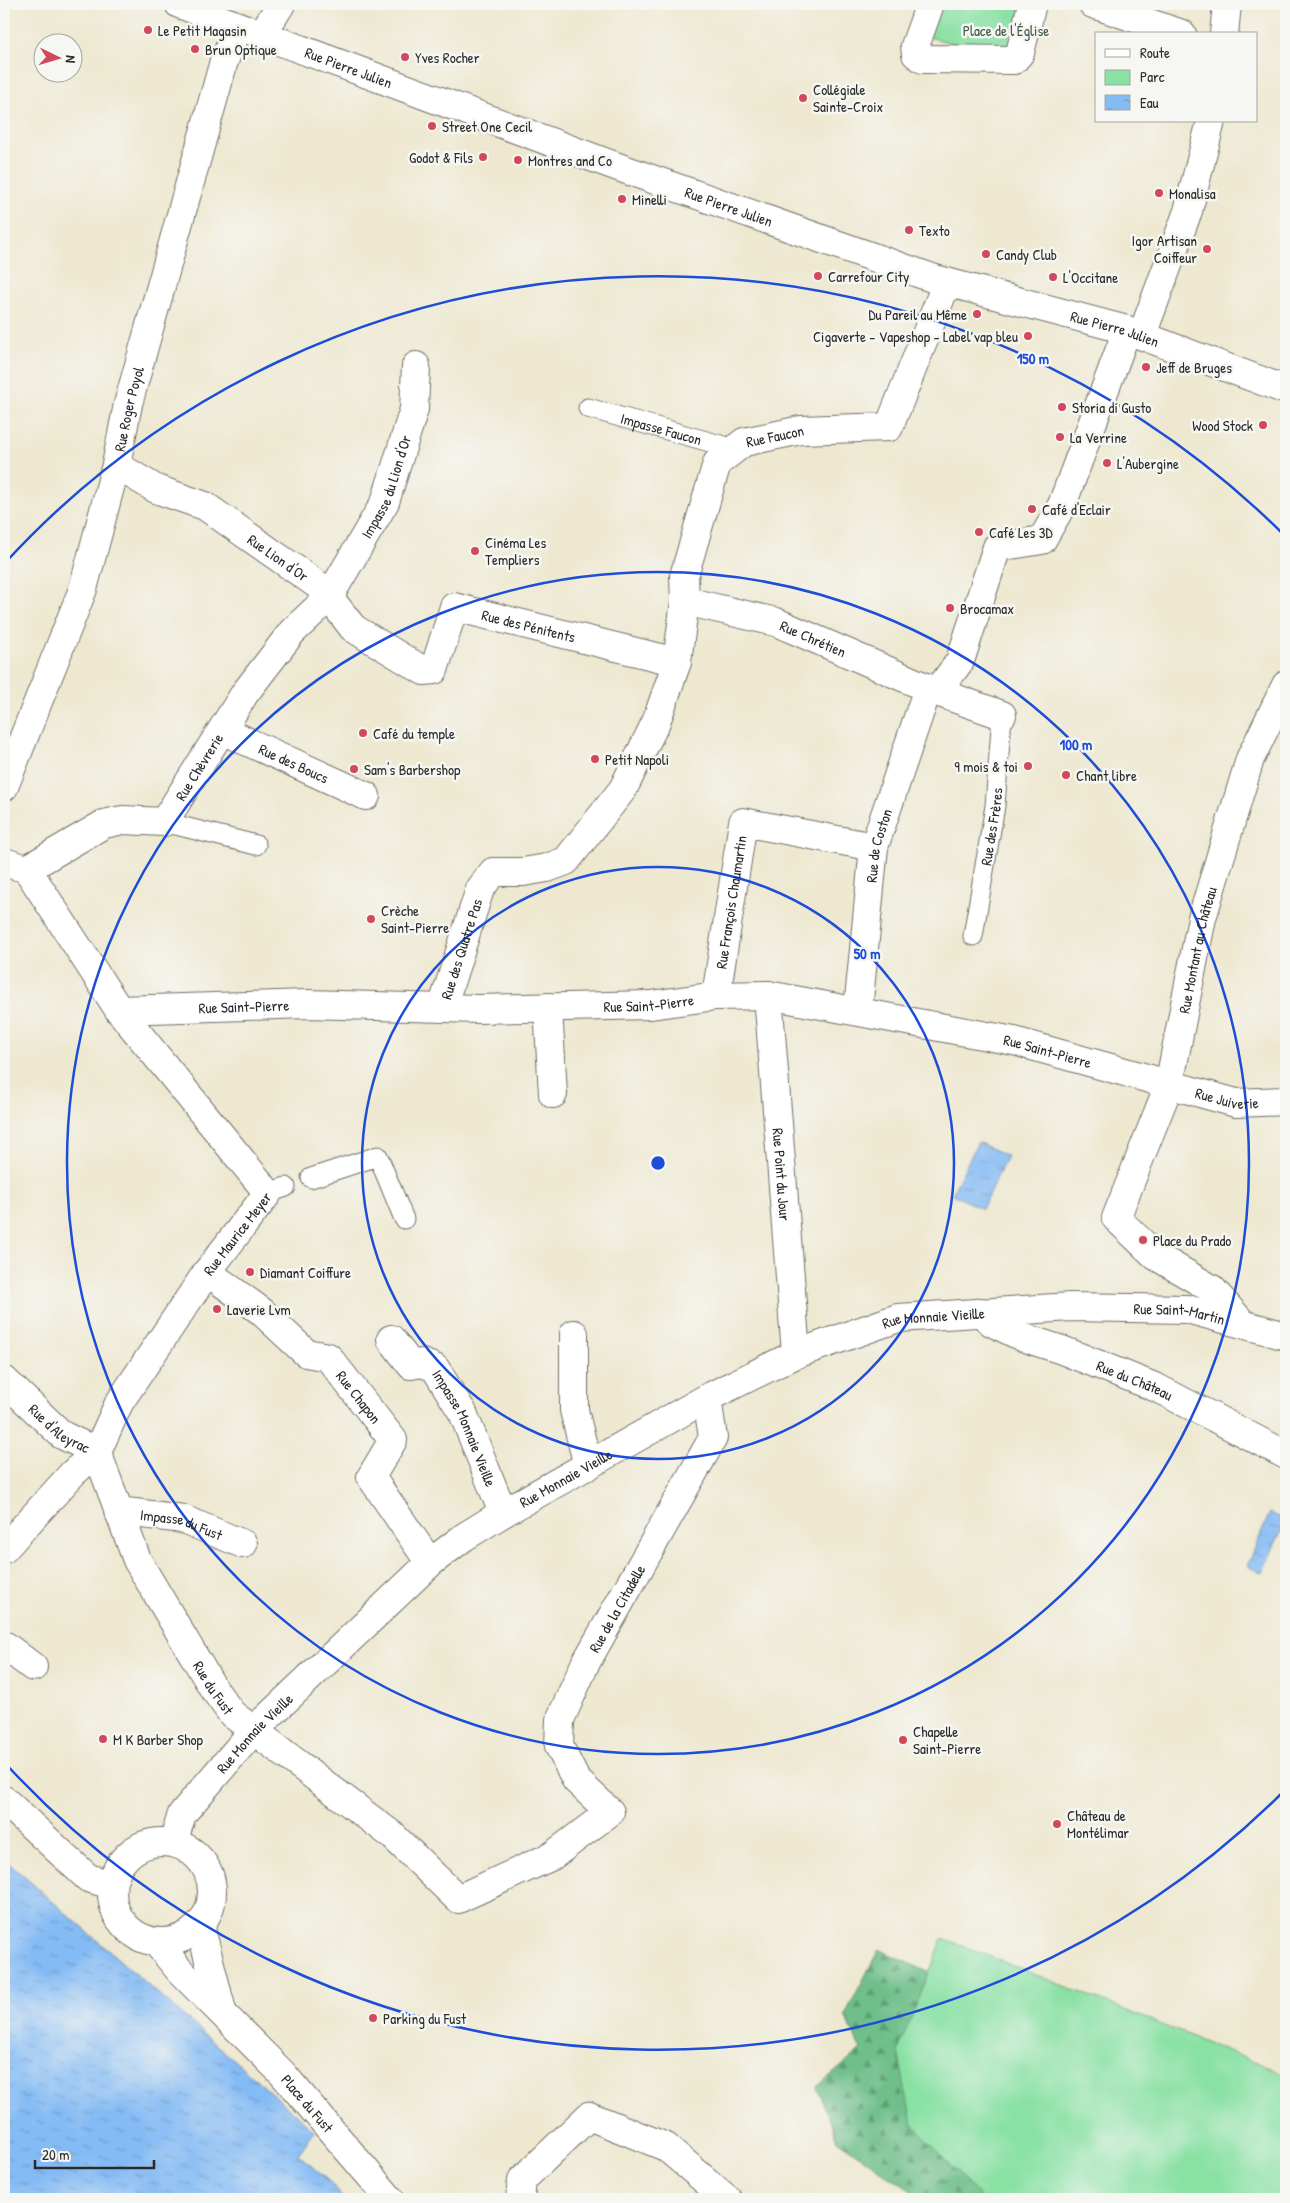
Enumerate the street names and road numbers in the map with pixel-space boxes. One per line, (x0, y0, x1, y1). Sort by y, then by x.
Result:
street label: Rue Pierre Julien (302, 41, 395, 93)
street label: Rue Pierre Julien (682, 181, 776, 231)
street label: Rue Pierre Julien (1068, 305, 1162, 352)
street label: Rue Roger Poyol (108, 364, 149, 453)
street label: Impasse Faucon (618, 407, 704, 450)
street label: Rue Faucon (744, 419, 806, 452)
street label: Impasse du Lion d'Or (356, 432, 416, 542)
street label: Rue Lion d'Or (244, 529, 313, 586)
street label: Rue des Pénitents (480, 604, 578, 647)
street label: Rue Chrétien (777, 615, 850, 662)
street label: Rue Chèvrerie (170, 729, 228, 804)
street label: Rue des Boucs (256, 738, 332, 788)
street label: Rue des Frères (975, 787, 1007, 867)
street label: Rue de Coston (860, 806, 897, 883)
street label: Rue François Chaumartin (710, 834, 751, 970)
street label: Rue Montant au Château (1173, 884, 1221, 1015)
street label: Rue des Quatre Pas (435, 896, 487, 1002)
street label: Rue Saint-Pierre (603, 989, 695, 1017)
street label: Rue Saint-Pierre (198, 994, 290, 1018)
street label: Rue Saint-Pierre (1002, 1029, 1094, 1073)
street label: Rue Juiverie (1193, 1082, 1259, 1114)
street label: Rue Point du Jour (768, 1127, 796, 1222)
street label: Rue Maurice Meyer (198, 1187, 276, 1279)
street label: Rue Saint-Martin (1133, 1298, 1228, 1329)
street label: Rue Monnaie Vieille (879, 1302, 985, 1333)
street label: Rue du Château (1093, 1354, 1177, 1405)
street label: Impasse Monnaie Vieille (428, 1365, 502, 1489)
street label: Rue Chapon (332, 1366, 387, 1428)
street label: Rue d'Aleyrac (24, 1399, 94, 1458)
street label: Rue Monnaie Vieille (515, 1443, 616, 1512)
street label: Impasse du Fust (139, 1503, 227, 1545)
street label: Rue de la Citadelle (583, 1561, 650, 1656)
street label: Rue du Fust (189, 1657, 240, 1719)
street label: Rue Monnaie Vieille (211, 1688, 297, 1778)
street label: Place du Fust (277, 2069, 339, 2137)

